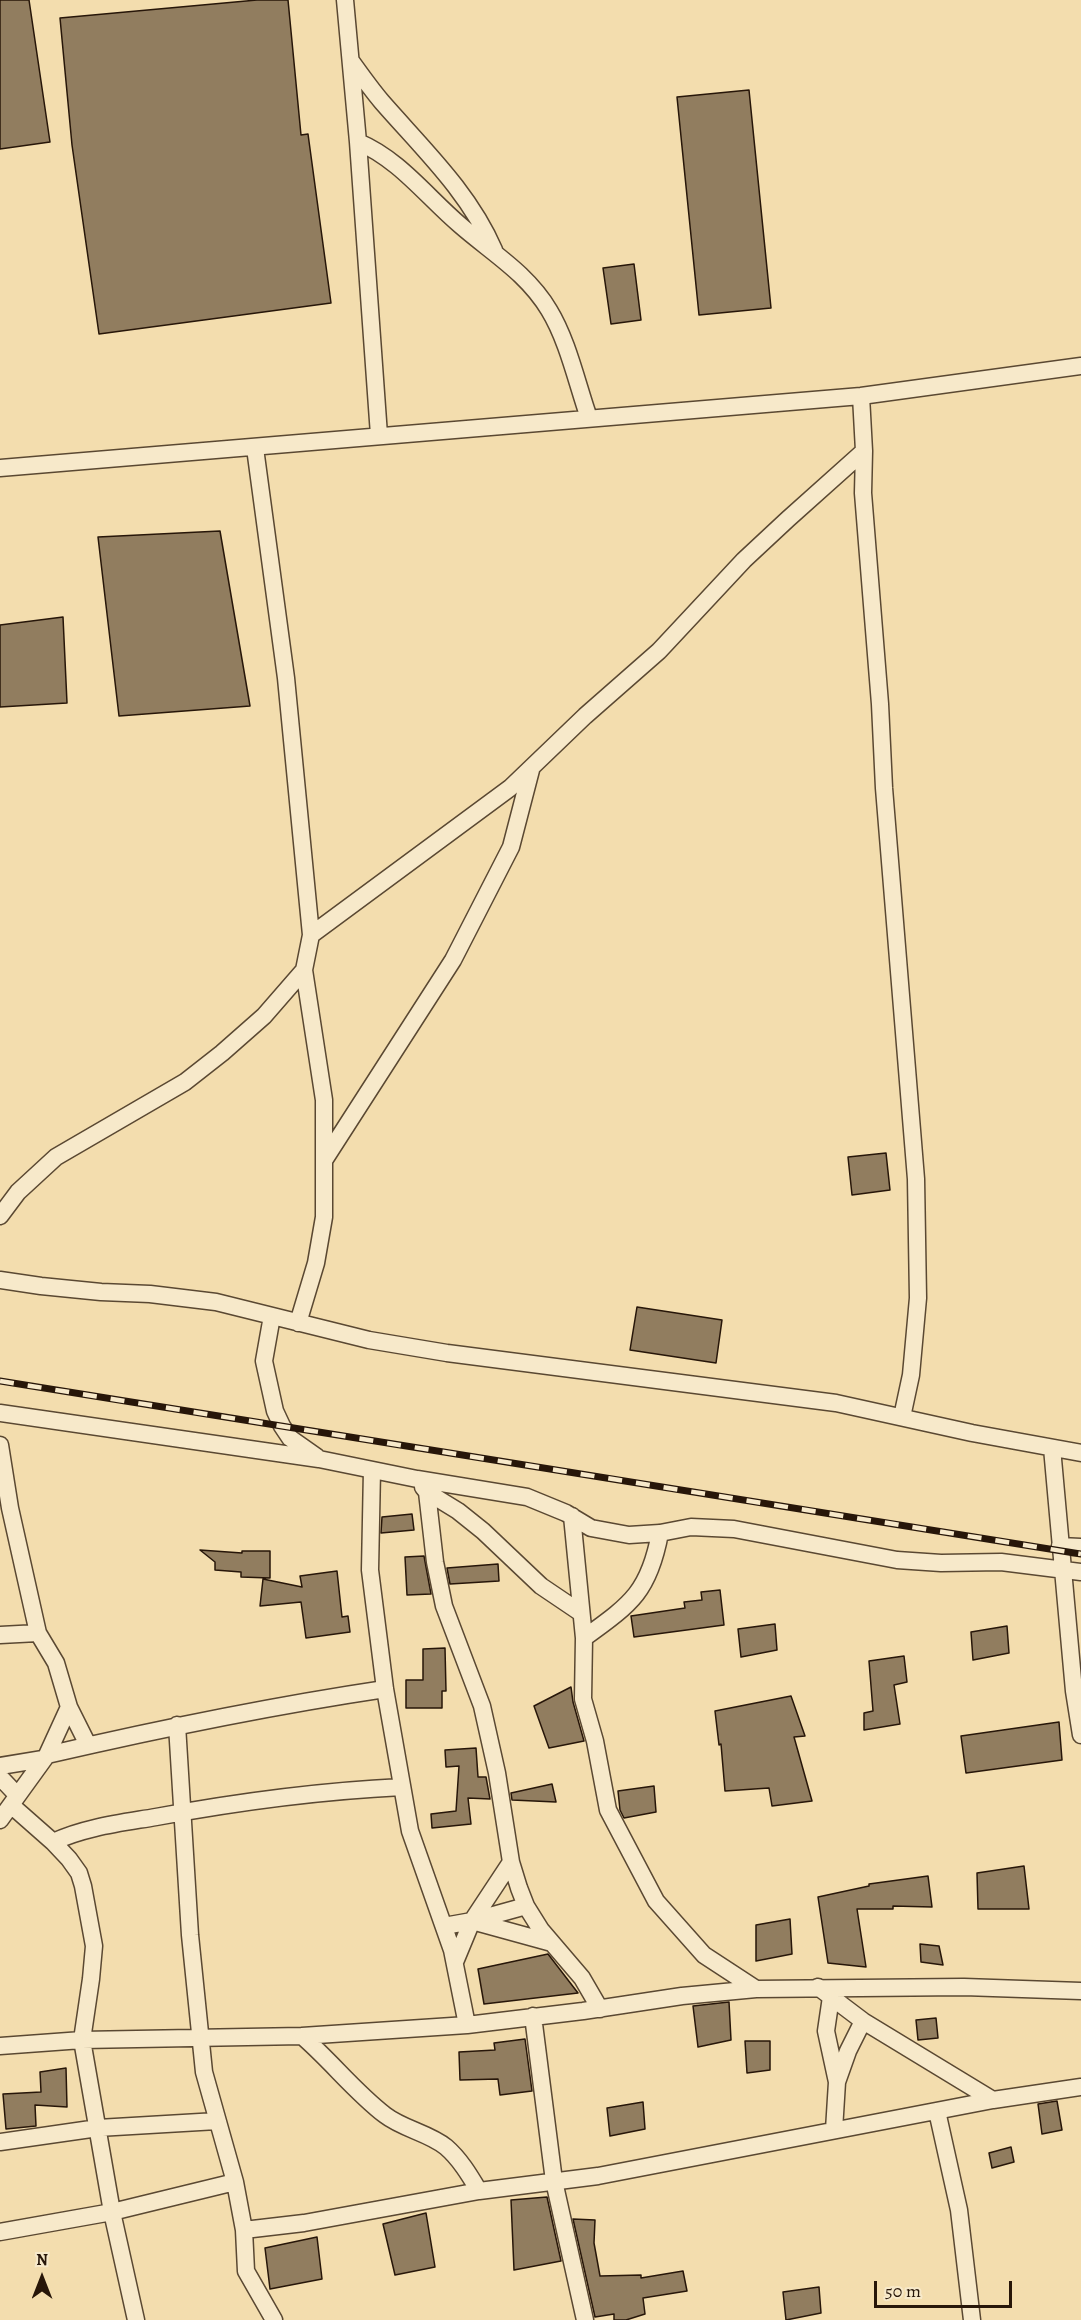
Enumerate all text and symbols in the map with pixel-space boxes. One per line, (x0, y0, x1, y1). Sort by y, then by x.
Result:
north arrow (12, 2248, 72, 2308)
text: N (36, 2249, 48, 2271)
scale bar (877, 2269, 1015, 2307)
text: 50 m (885, 2279, 921, 2303)

